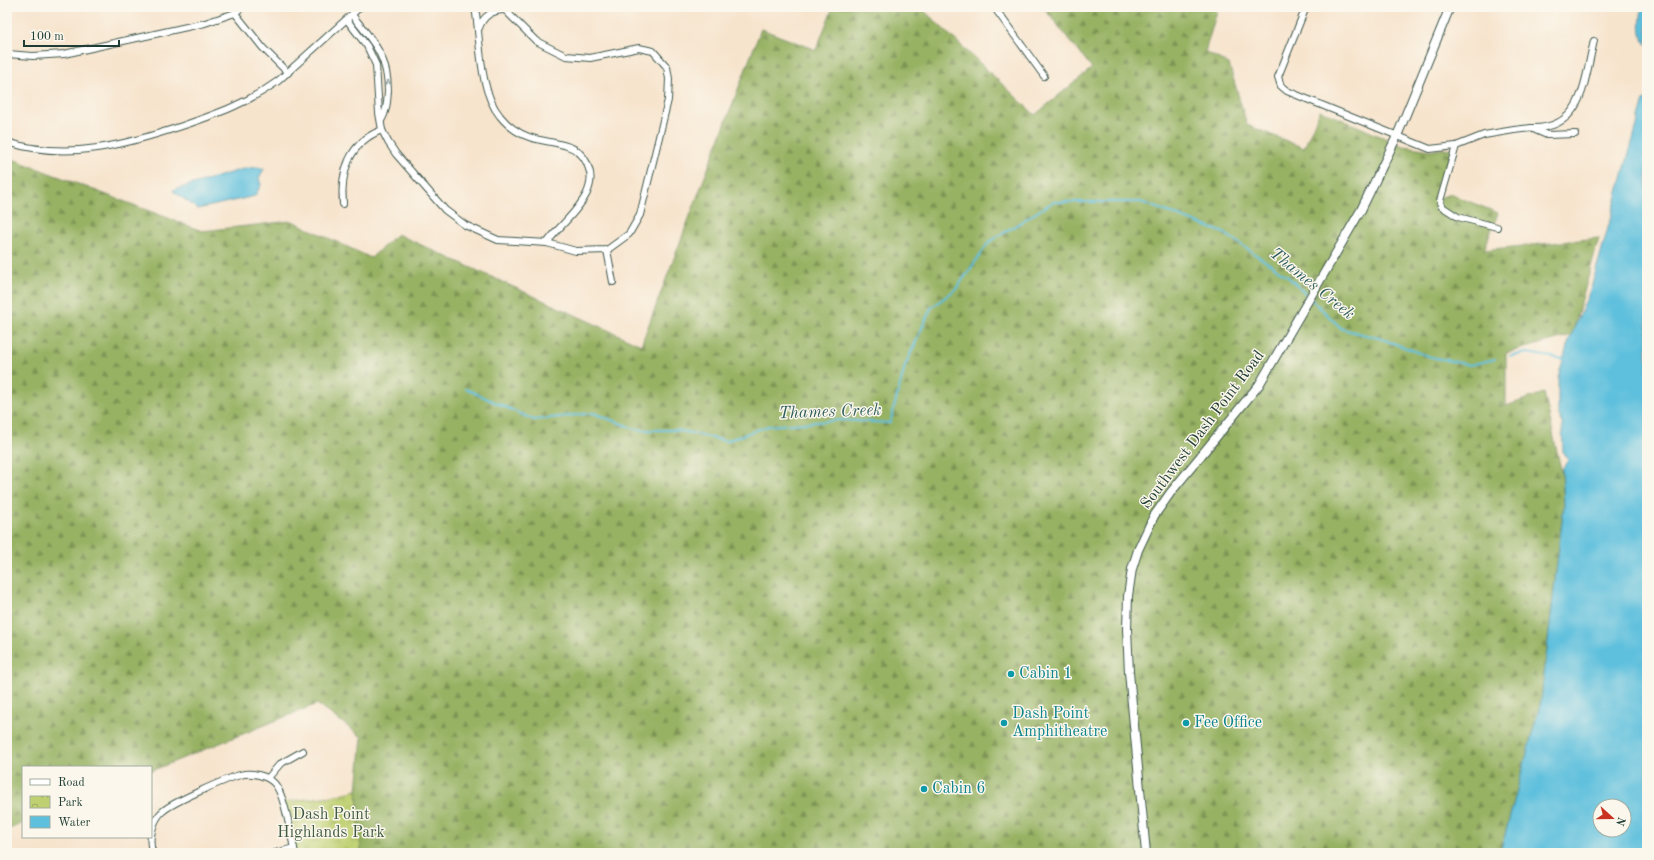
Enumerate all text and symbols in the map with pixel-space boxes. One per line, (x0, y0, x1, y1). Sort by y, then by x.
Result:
scale bar (24, 22, 119, 48)
text: 100 m (30, 31, 64, 43)
one-way arrow (384, 80, 392, 86)
water label: Thames Creek (1267, 245, 1357, 323)
street label: Southwest Dash Point Road (1138, 348, 1268, 512)
water label: Thames Creek (778, 402, 882, 422)
place label: Cabin 1 (1019, 666, 1073, 682)
marker: Cabin 1 (1006, 669, 1016, 679)
place label: Dash Point Amphitheatre (1012, 706, 1107, 740)
place label: Fee Office (1194, 715, 1262, 731)
marker: Dash Point Amphitheatre (999, 718, 1009, 728)
marker: Fee Office (1181, 718, 1191, 728)
legend (22, 766, 152, 838)
text: Road (58, 777, 85, 789)
place label: Cabin 6 (932, 781, 986, 797)
marker: Cabin 6 (919, 784, 929, 794)
text: Park (58, 797, 83, 809)
north arrow (1592, 798, 1632, 838)
park label: Dash Point Highlands Park (277, 807, 385, 841)
text: N (1613, 815, 1627, 827)
text: Water (58, 817, 91, 829)

